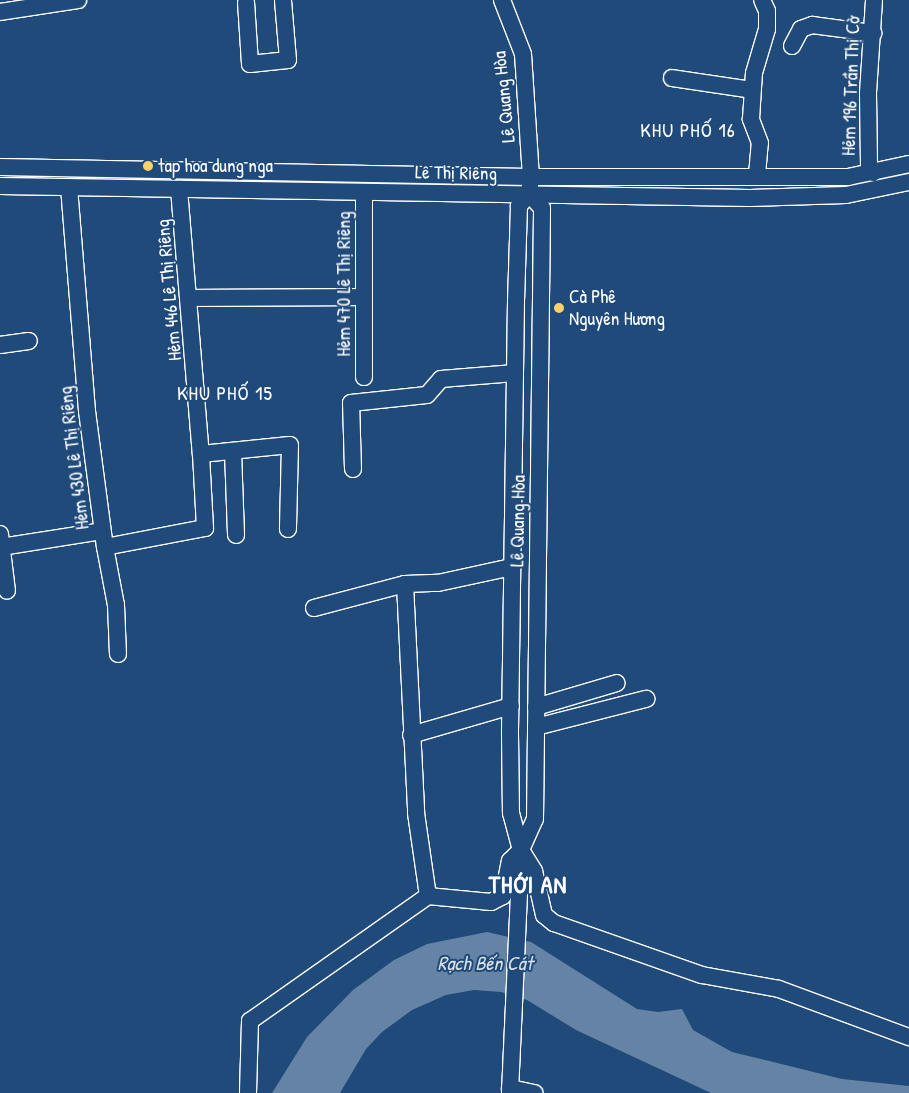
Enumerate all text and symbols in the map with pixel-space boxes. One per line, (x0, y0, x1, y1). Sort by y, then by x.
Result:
street label: Hẻm 196 Trần Thị Cờ (837, 16, 865, 156)
street label: Lê Quang Hòa (488, 50, 520, 144)
district label: KHU PHỐ 16 (639, 117, 737, 141)
place label: tap hoa dung nga (158, 155, 273, 177)
marker: tap hoa dung nga (142, 160, 154, 172)
street label: Lê Thị Riêng (415, 161, 497, 185)
street label: Hẻm 470 Lê Thị Riêng (333, 211, 355, 357)
street label: Hẻm 446 Lê Thị Riêng (151, 218, 187, 362)
place label: Cà Phê Nguyên Hương (569, 286, 665, 330)
marker: Cà Phê Nguyên Hương (553, 302, 565, 314)
district label: KHU PHỐ 15 (176, 380, 274, 404)
street label: Hẻm 430 Lê Thị Riêng (54, 385, 94, 531)
street label: Lê Quang Hòa (506, 475, 530, 567)
district label: THỚI AN (488, 871, 568, 899)
water label: Rạch Bến Cát (437, 950, 533, 974)

